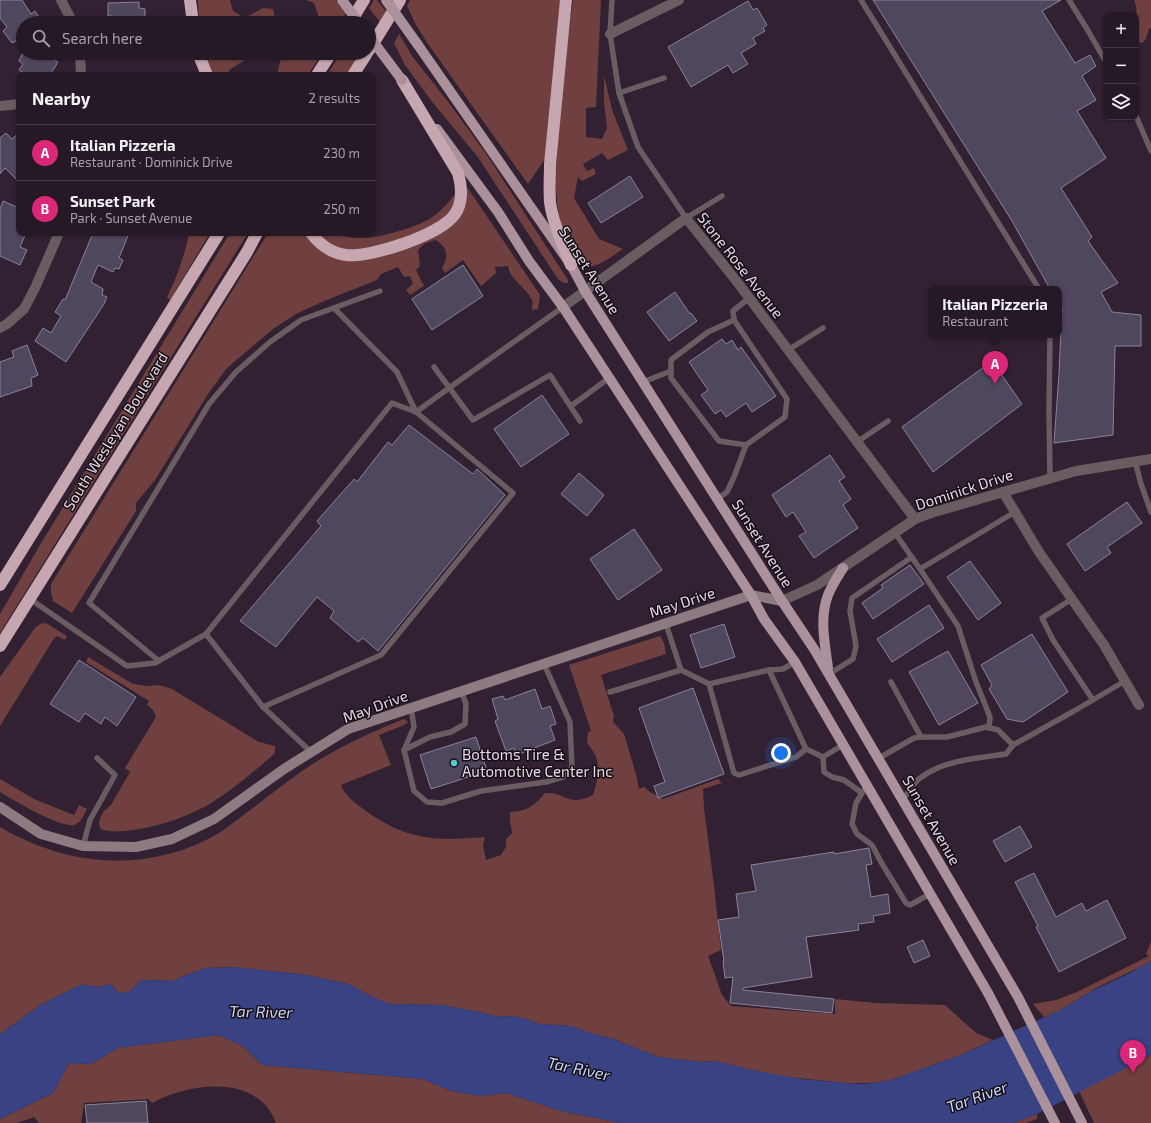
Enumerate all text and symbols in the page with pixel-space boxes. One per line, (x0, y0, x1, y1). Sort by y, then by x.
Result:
map controls (1103, 12, 1139, 120)
button: + (1103, 12, 1139, 48)
search box (16, 16, 376, 60)
icon: search (30, 27, 52, 49)
text: Search here (62, 29, 143, 47)
button: − (1103, 48, 1139, 84)
button: layers (1103, 84, 1139, 120)
text: Nearby (32, 88, 90, 108)
text: 2 results (308, 90, 360, 106)
text: Italian Pizzeria (70, 136, 176, 154)
text: A (41, 145, 49, 161)
text: 230 m (323, 145, 360, 161)
text: Restaurant · Dominick Drive (70, 154, 233, 170)
text: Sunset Park (70, 192, 155, 210)
text: B (41, 201, 49, 217)
text: 250 m (324, 201, 360, 217)
street label: Stone Rose Avenue (694, 209, 788, 321)
text: Park · Sunset Avenue (70, 210, 192, 226)
street label: Sunset Avenue (556, 223, 624, 317)
popup (928, 286, 1062, 338)
text: Italian Pizzeria (942, 295, 1048, 313)
text: Restaurant (942, 313, 1008, 329)
street label: South Wesleyan Boulevard (59, 349, 171, 513)
pin: A (982, 351, 1008, 384)
street label: Dominick Drive (913, 465, 1015, 513)
street label: Sunset Avenue (729, 496, 797, 590)
street label: May Drive (647, 583, 717, 621)
street label: May Drive (340, 686, 410, 726)
your location (771, 743, 791, 763)
place label: Bottoms Tire & Automotive Center Inc (462, 745, 613, 780)
marker: Bottoms Tire & Automotive Center Inc (449, 758, 459, 768)
street label: Sunset Avenue (899, 772, 965, 868)
water label: Tar River (229, 1001, 294, 1021)
pin: B (1120, 1040, 1146, 1073)
water label: Tar River (546, 1052, 613, 1084)
water label: Tar River (944, 1076, 1011, 1116)

